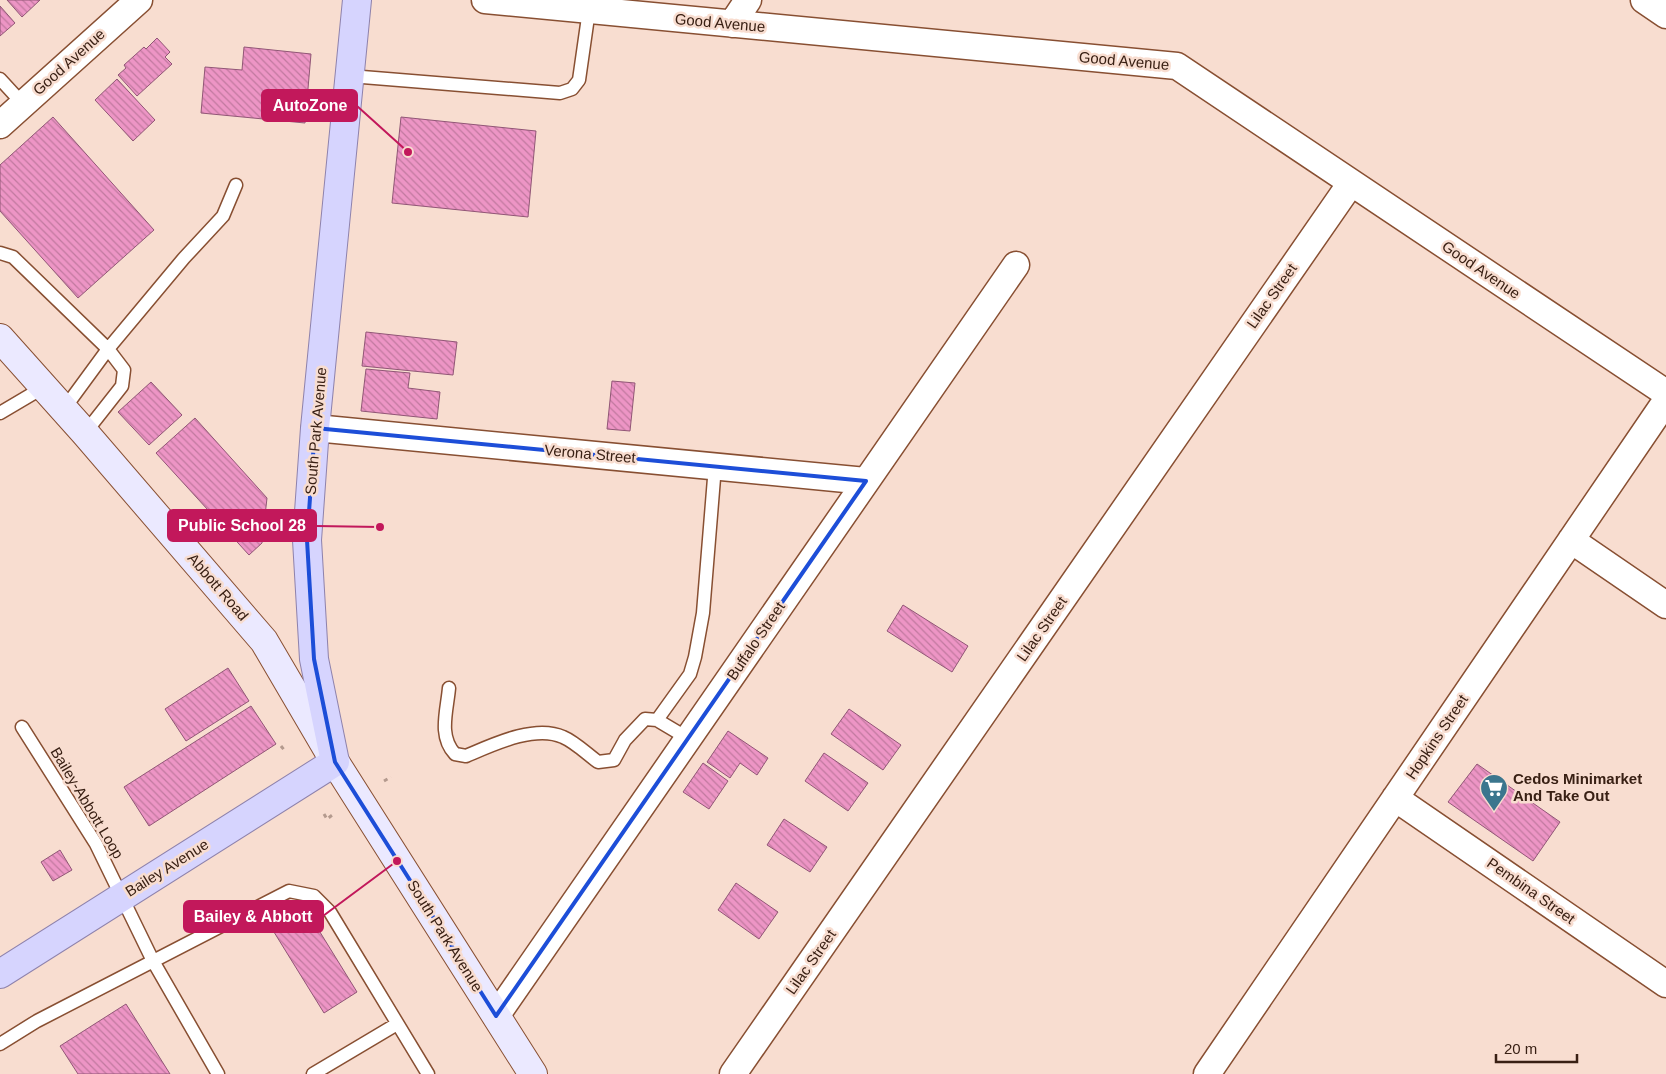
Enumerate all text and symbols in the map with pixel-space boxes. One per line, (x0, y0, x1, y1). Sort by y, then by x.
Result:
street label: Good Avenue (674, 10, 766, 35)
street label: Good Avenue (29, 25, 108, 98)
street label: Good Avenue (1078, 48, 1170, 73)
callout: AutoZone (262, 90, 357, 121)
text: AutoZone (273, 97, 347, 114)
street label: Good Avenue (1439, 237, 1524, 302)
street label: Lilac Street (1243, 259, 1301, 331)
street label: South Park Avenue (301, 366, 330, 496)
street label: Verona Street (544, 441, 637, 466)
callout: Public School 28 (168, 510, 316, 541)
text: Public School 28 (178, 517, 306, 534)
street label: Abbott Road (185, 550, 252, 624)
street label: Lilac Street (1013, 592, 1071, 664)
street label: Buffalo Street (723, 598, 788, 683)
street label: Hopkins Street (1402, 691, 1472, 782)
street label: Bailey-Abbott Loop (47, 744, 127, 861)
place label: Cedos Minimarket And Take Out (1513, 770, 1642, 804)
supermarket icon: Cedos Minimarket And Take Out (1479, 773, 1509, 812)
street label: Bailey Avenue (122, 835, 211, 900)
street label: Pembina Street (1484, 854, 1579, 928)
street label: South Park Avenue (404, 877, 487, 995)
callout: Bailey & Abbott (184, 901, 323, 932)
text: Bailey & Abbott (194, 908, 313, 925)
street label: Lilac Street (782, 925, 840, 997)
scale bar (1496, 1032, 1577, 1064)
text: 20 m (1504, 1040, 1537, 1057)

